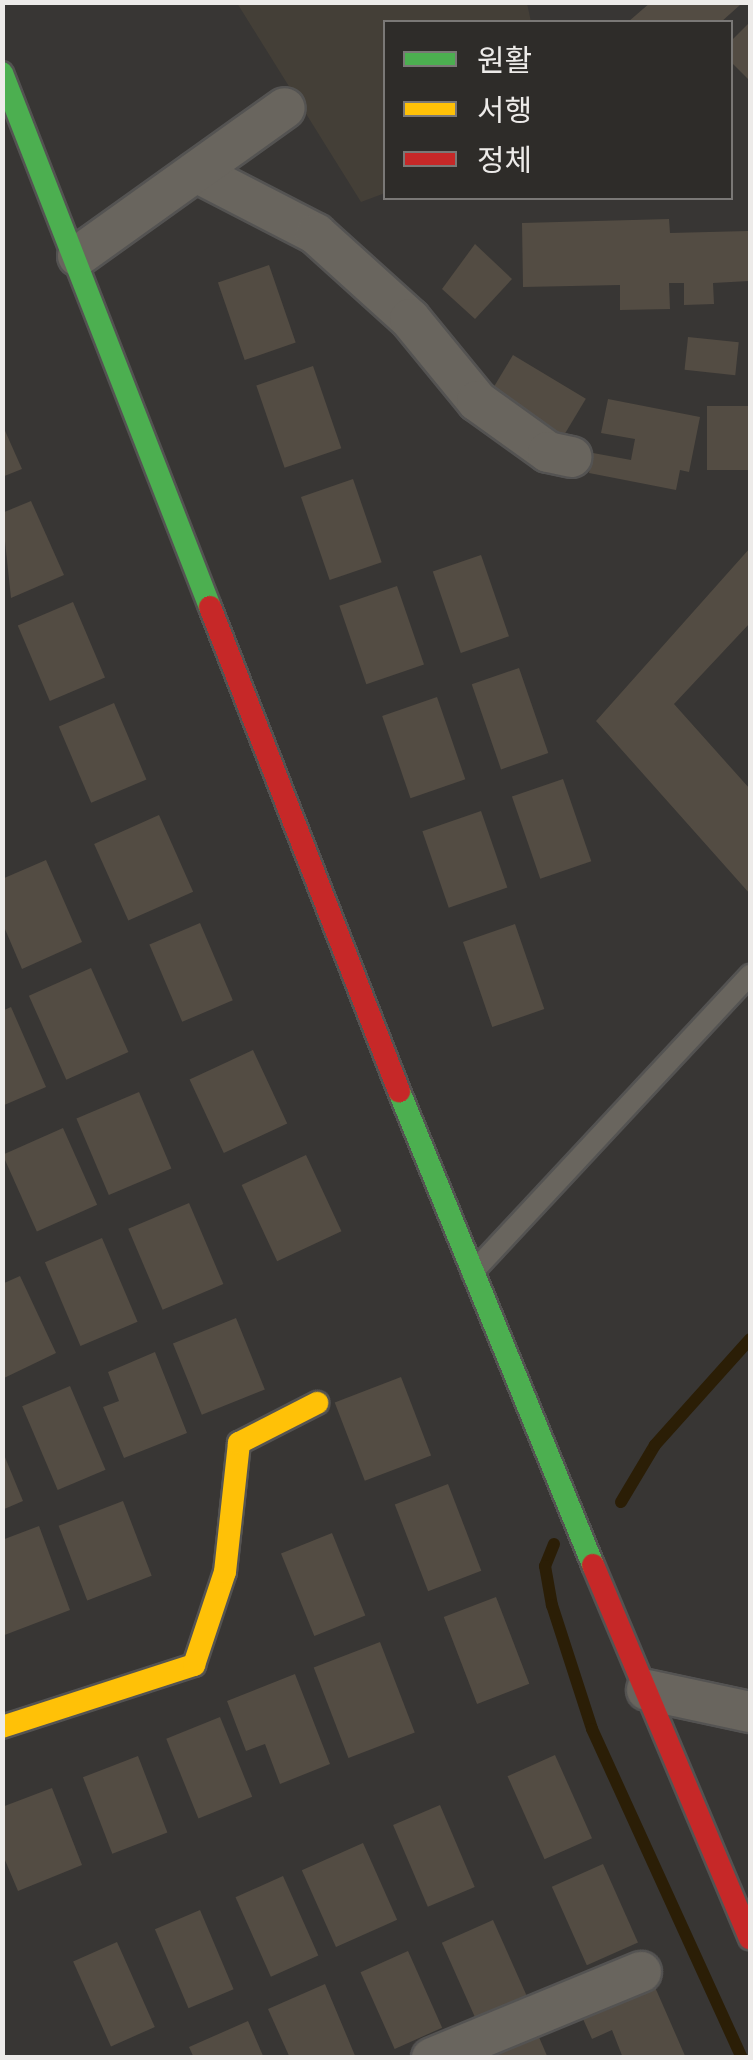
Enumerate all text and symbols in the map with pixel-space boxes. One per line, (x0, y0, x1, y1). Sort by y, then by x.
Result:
legend (383, 20, 733, 200)
text: 원활 (477, 41, 532, 82)
text: 서행 (477, 91, 532, 132)
text: 정체 (477, 141, 532, 182)

